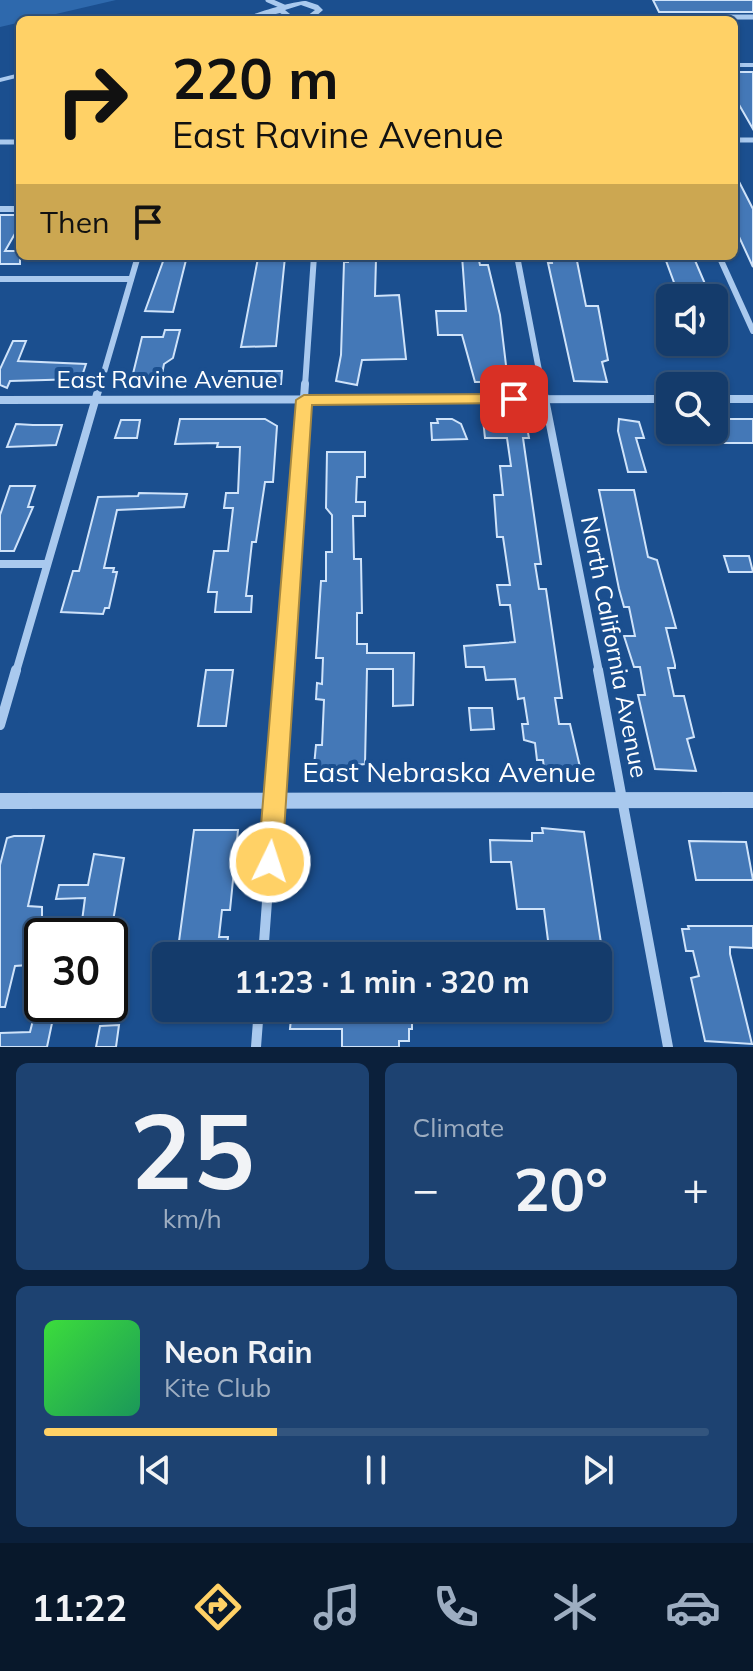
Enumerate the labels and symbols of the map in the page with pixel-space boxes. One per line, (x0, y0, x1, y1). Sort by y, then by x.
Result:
street label: East Ravine Avenue (56, 364, 278, 394)
pin (480, 365, 548, 433)
street label: North California Avenue (575, 513, 655, 780)
street label: East Nebraska Avenue (302, 754, 596, 789)
position arrow (228, 820, 312, 904)
speed limit sign: 30 (24, 918, 128, 1022)

